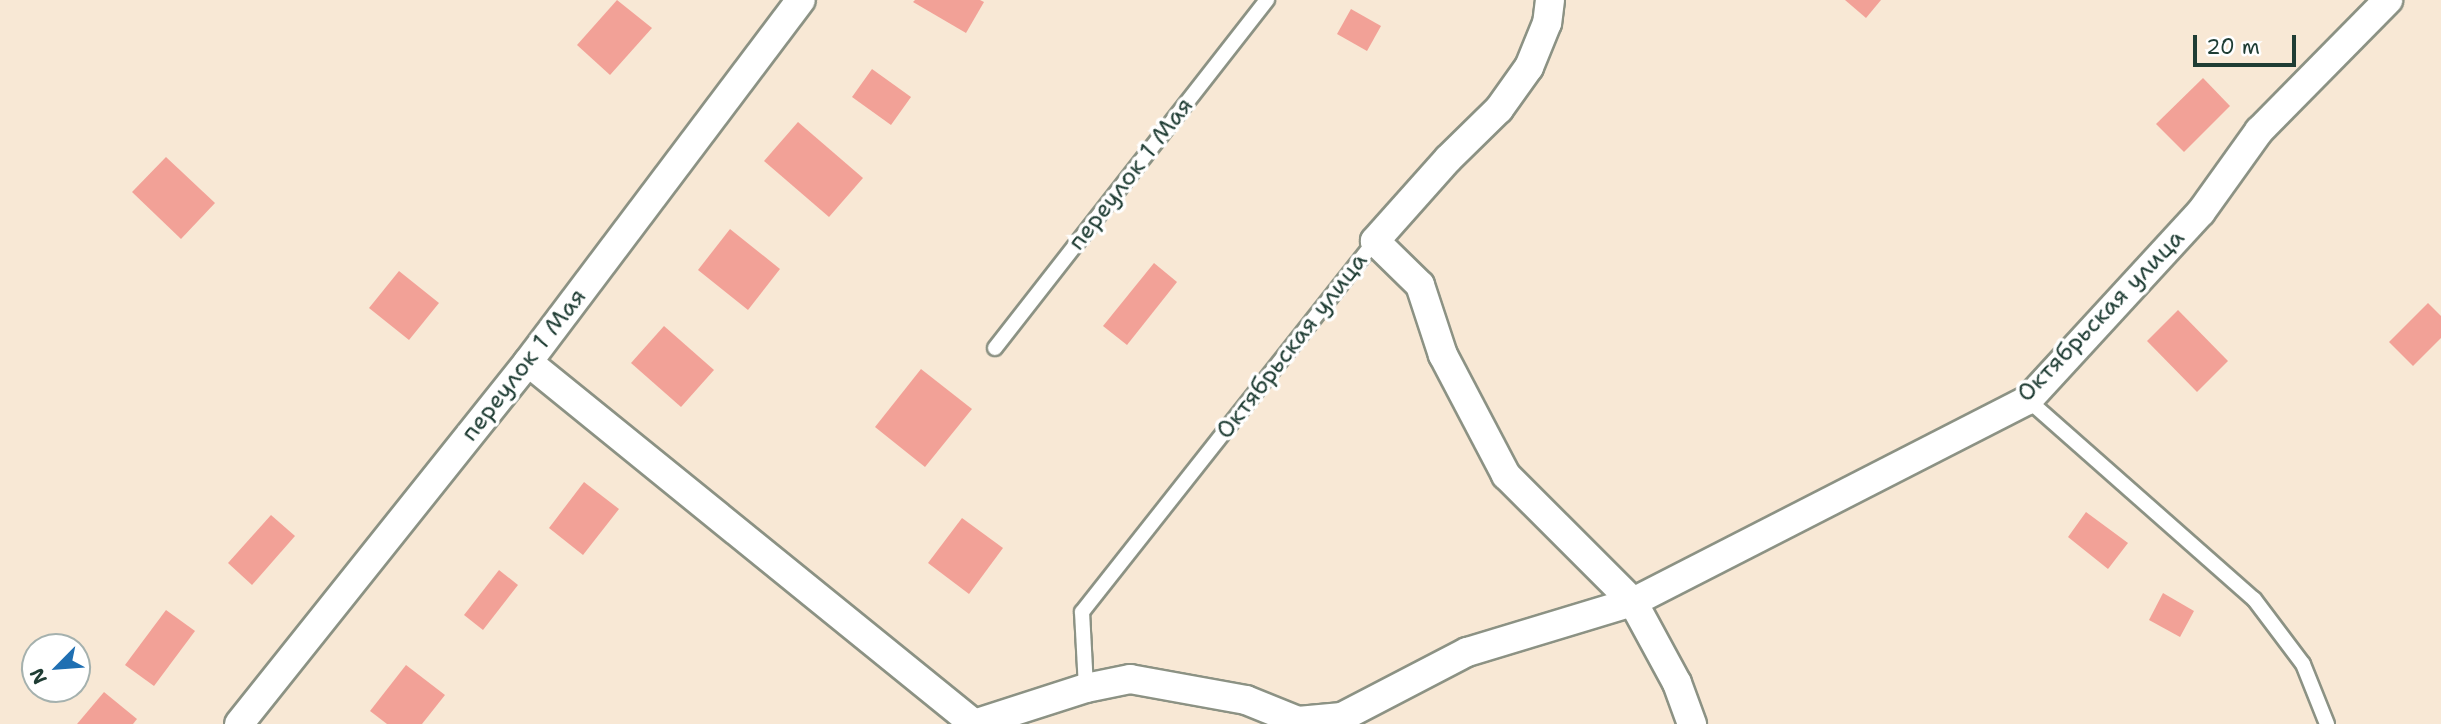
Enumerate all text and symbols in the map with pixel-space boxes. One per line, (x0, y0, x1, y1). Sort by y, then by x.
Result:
scale bar (2196, 21, 2299, 65)
text: 20 m (2206, 33, 2260, 61)
street label: переулок 1 Мая (1062, 92, 1200, 256)
street label: Октябрьская улица (2011, 224, 2191, 408)
street label: Октябрьская улица (1210, 247, 1374, 445)
street label: переулок 1 Мая (455, 283, 593, 447)
north arrow (21, 633, 91, 703)
text: N (24, 664, 53, 688)

